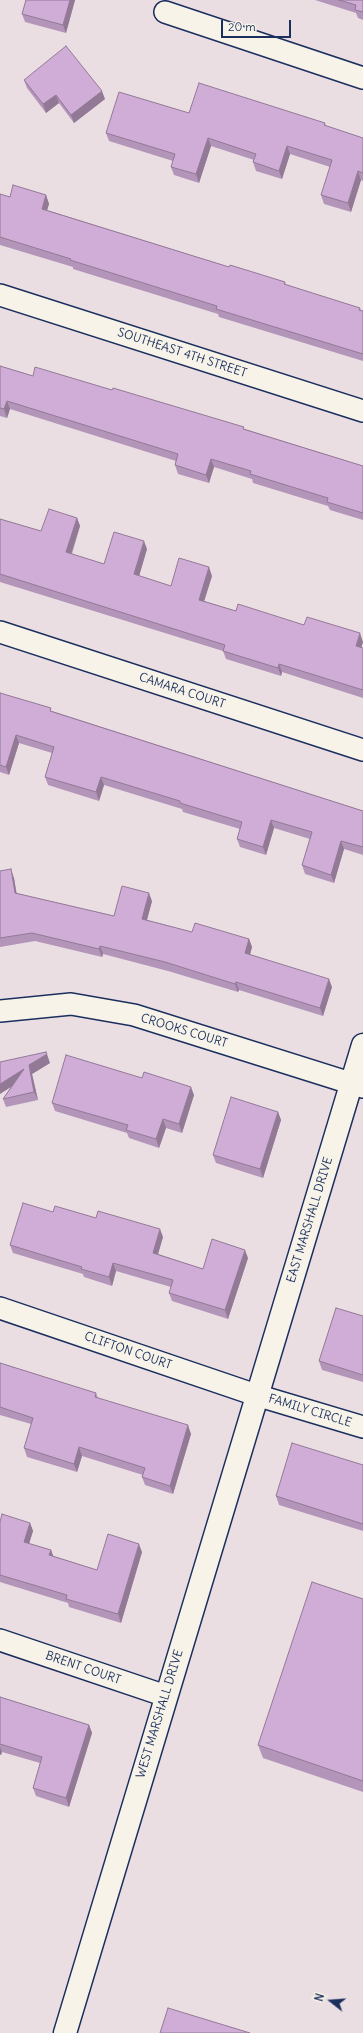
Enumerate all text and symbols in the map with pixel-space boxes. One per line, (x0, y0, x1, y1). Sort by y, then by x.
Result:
scale bar (223, 12, 293, 38)
text: 20 m (228, 19, 256, 34)
street label: SOUTHEAST 4TH STREET (116, 325, 248, 381)
street label: CAMARA COURT (137, 670, 227, 712)
street label: CROOKS COURT (139, 1011, 229, 1051)
street label: EAST MARSHALL DRIVE (284, 1156, 336, 1284)
street label: CLIFTON COURT (82, 1329, 174, 1373)
street label: FAMILY CIRCLE (267, 1392, 353, 1430)
street label: BRENT COURT (43, 1648, 123, 1688)
street label: WEST MARSHALL DRIVE (134, 1648, 186, 1780)
north arrow (311, 1981, 351, 2021)
text: N (312, 1992, 327, 2003)

